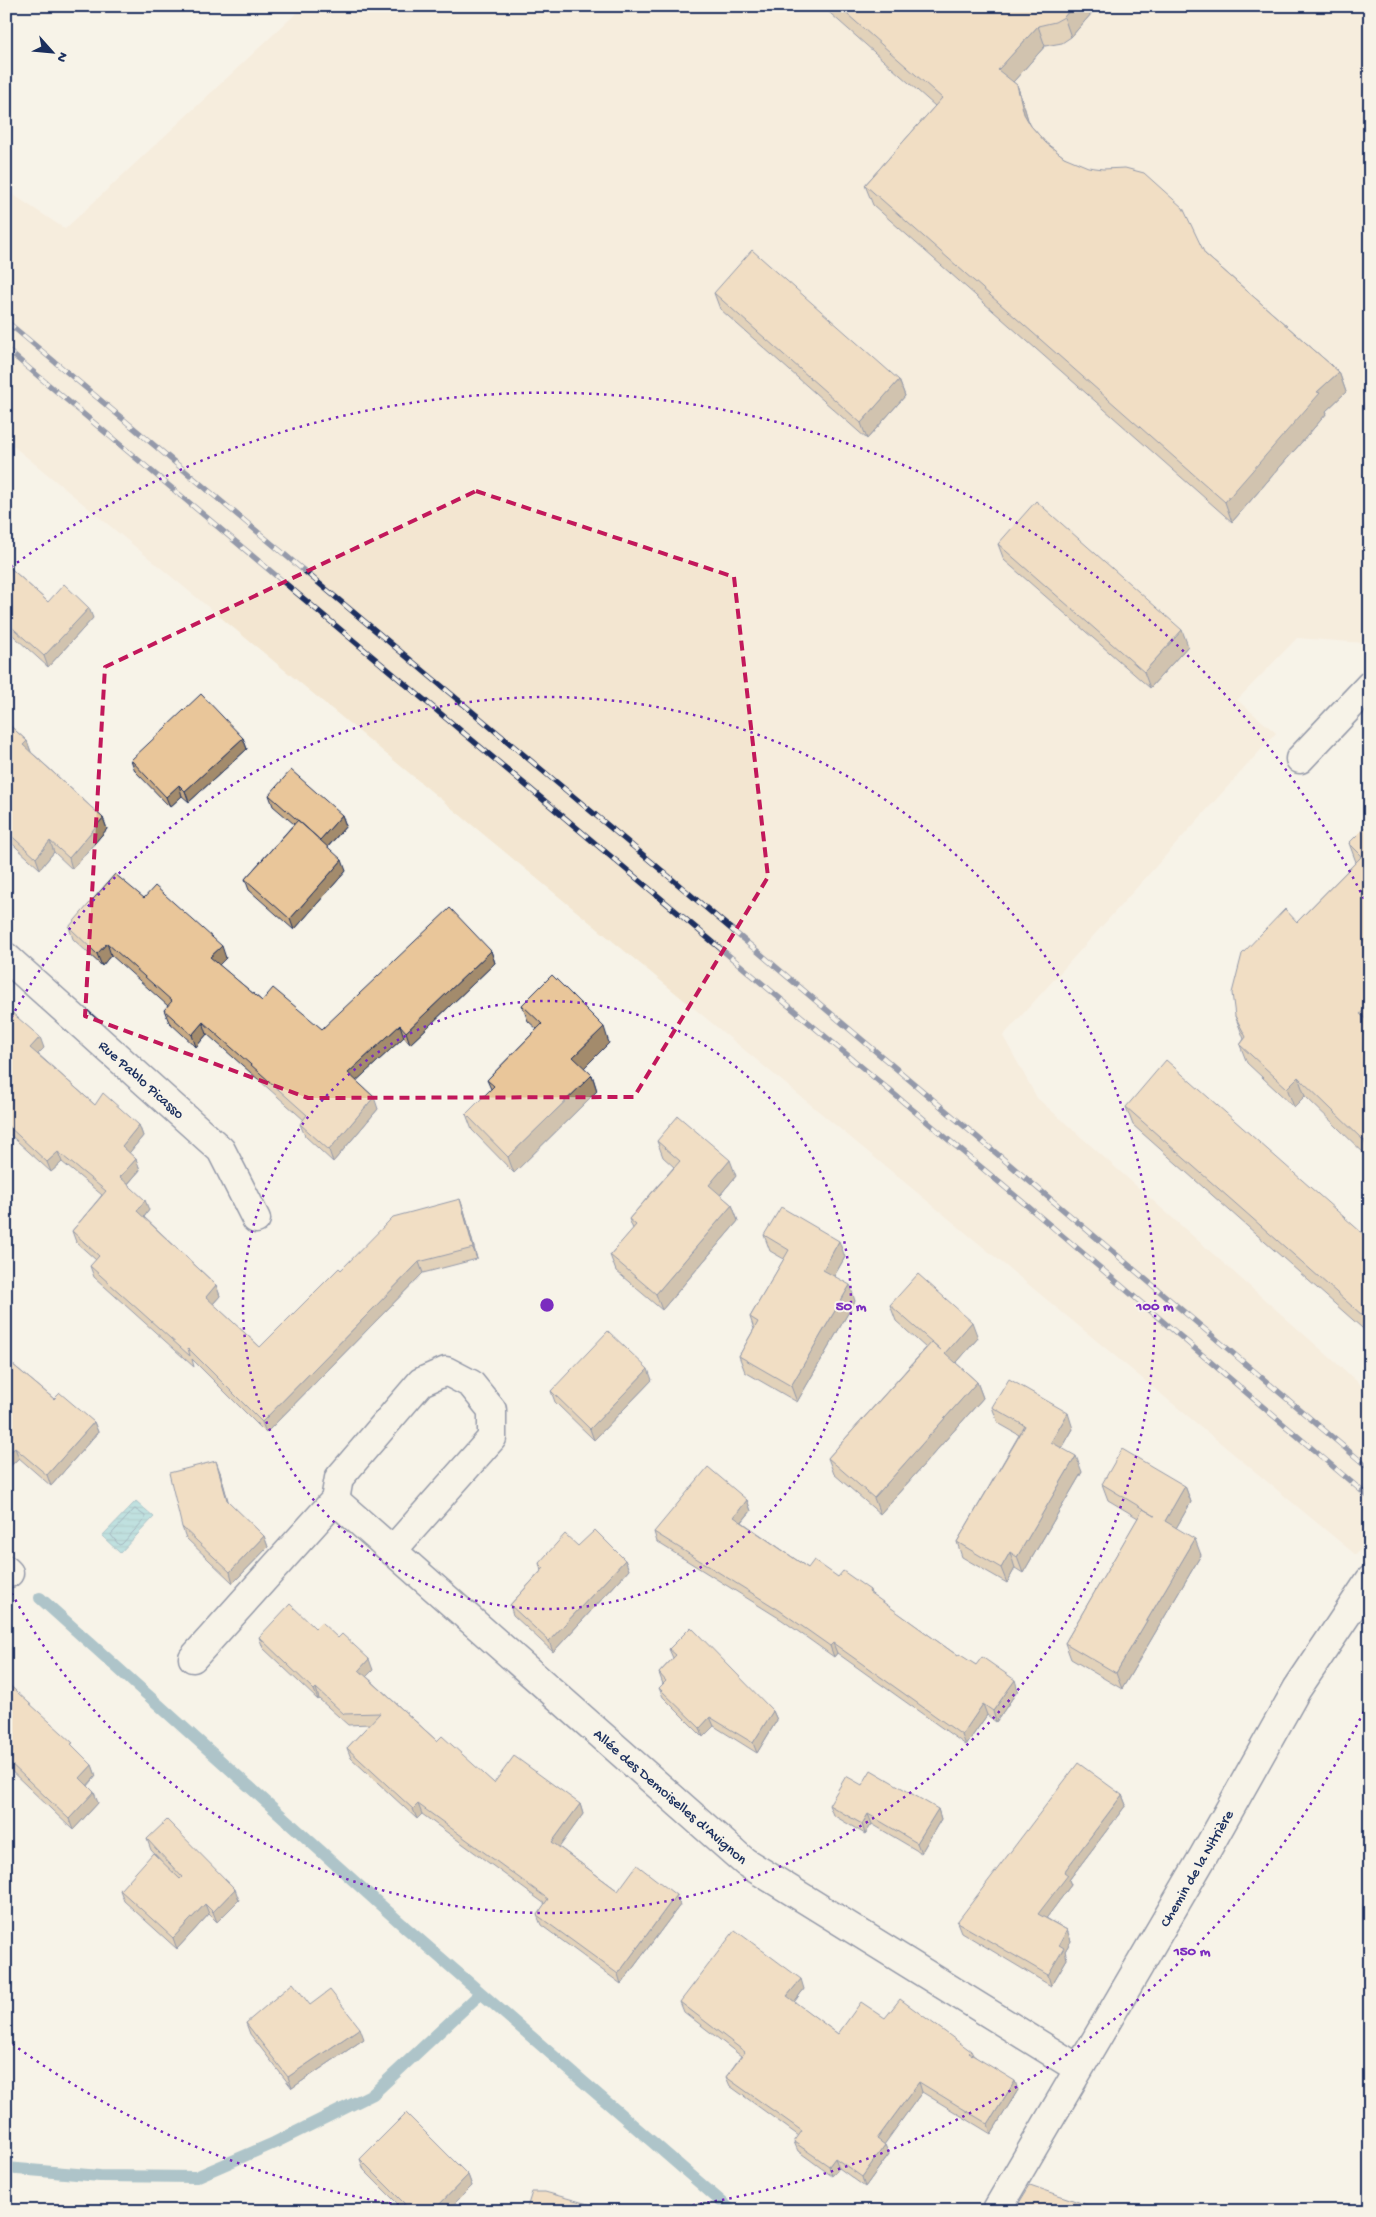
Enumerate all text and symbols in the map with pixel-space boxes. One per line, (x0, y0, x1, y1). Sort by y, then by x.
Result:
north arrow (28, 28, 78, 78)
text: N (52, 49, 71, 65)
street label: Rue Pablo Picasso (94, 1037, 187, 1124)
centre of rings (538, 1296, 556, 1314)
text: 50 m (836, 1298, 867, 1316)
text: 100 m (1135, 1298, 1174, 1316)
street label: Allée des Demoiselles d'Avignon (589, 1726, 750, 1869)
street label: Chemin de la Nitrière (1157, 1807, 1239, 1931)
text: 150 m (1173, 1943, 1211, 1961)

